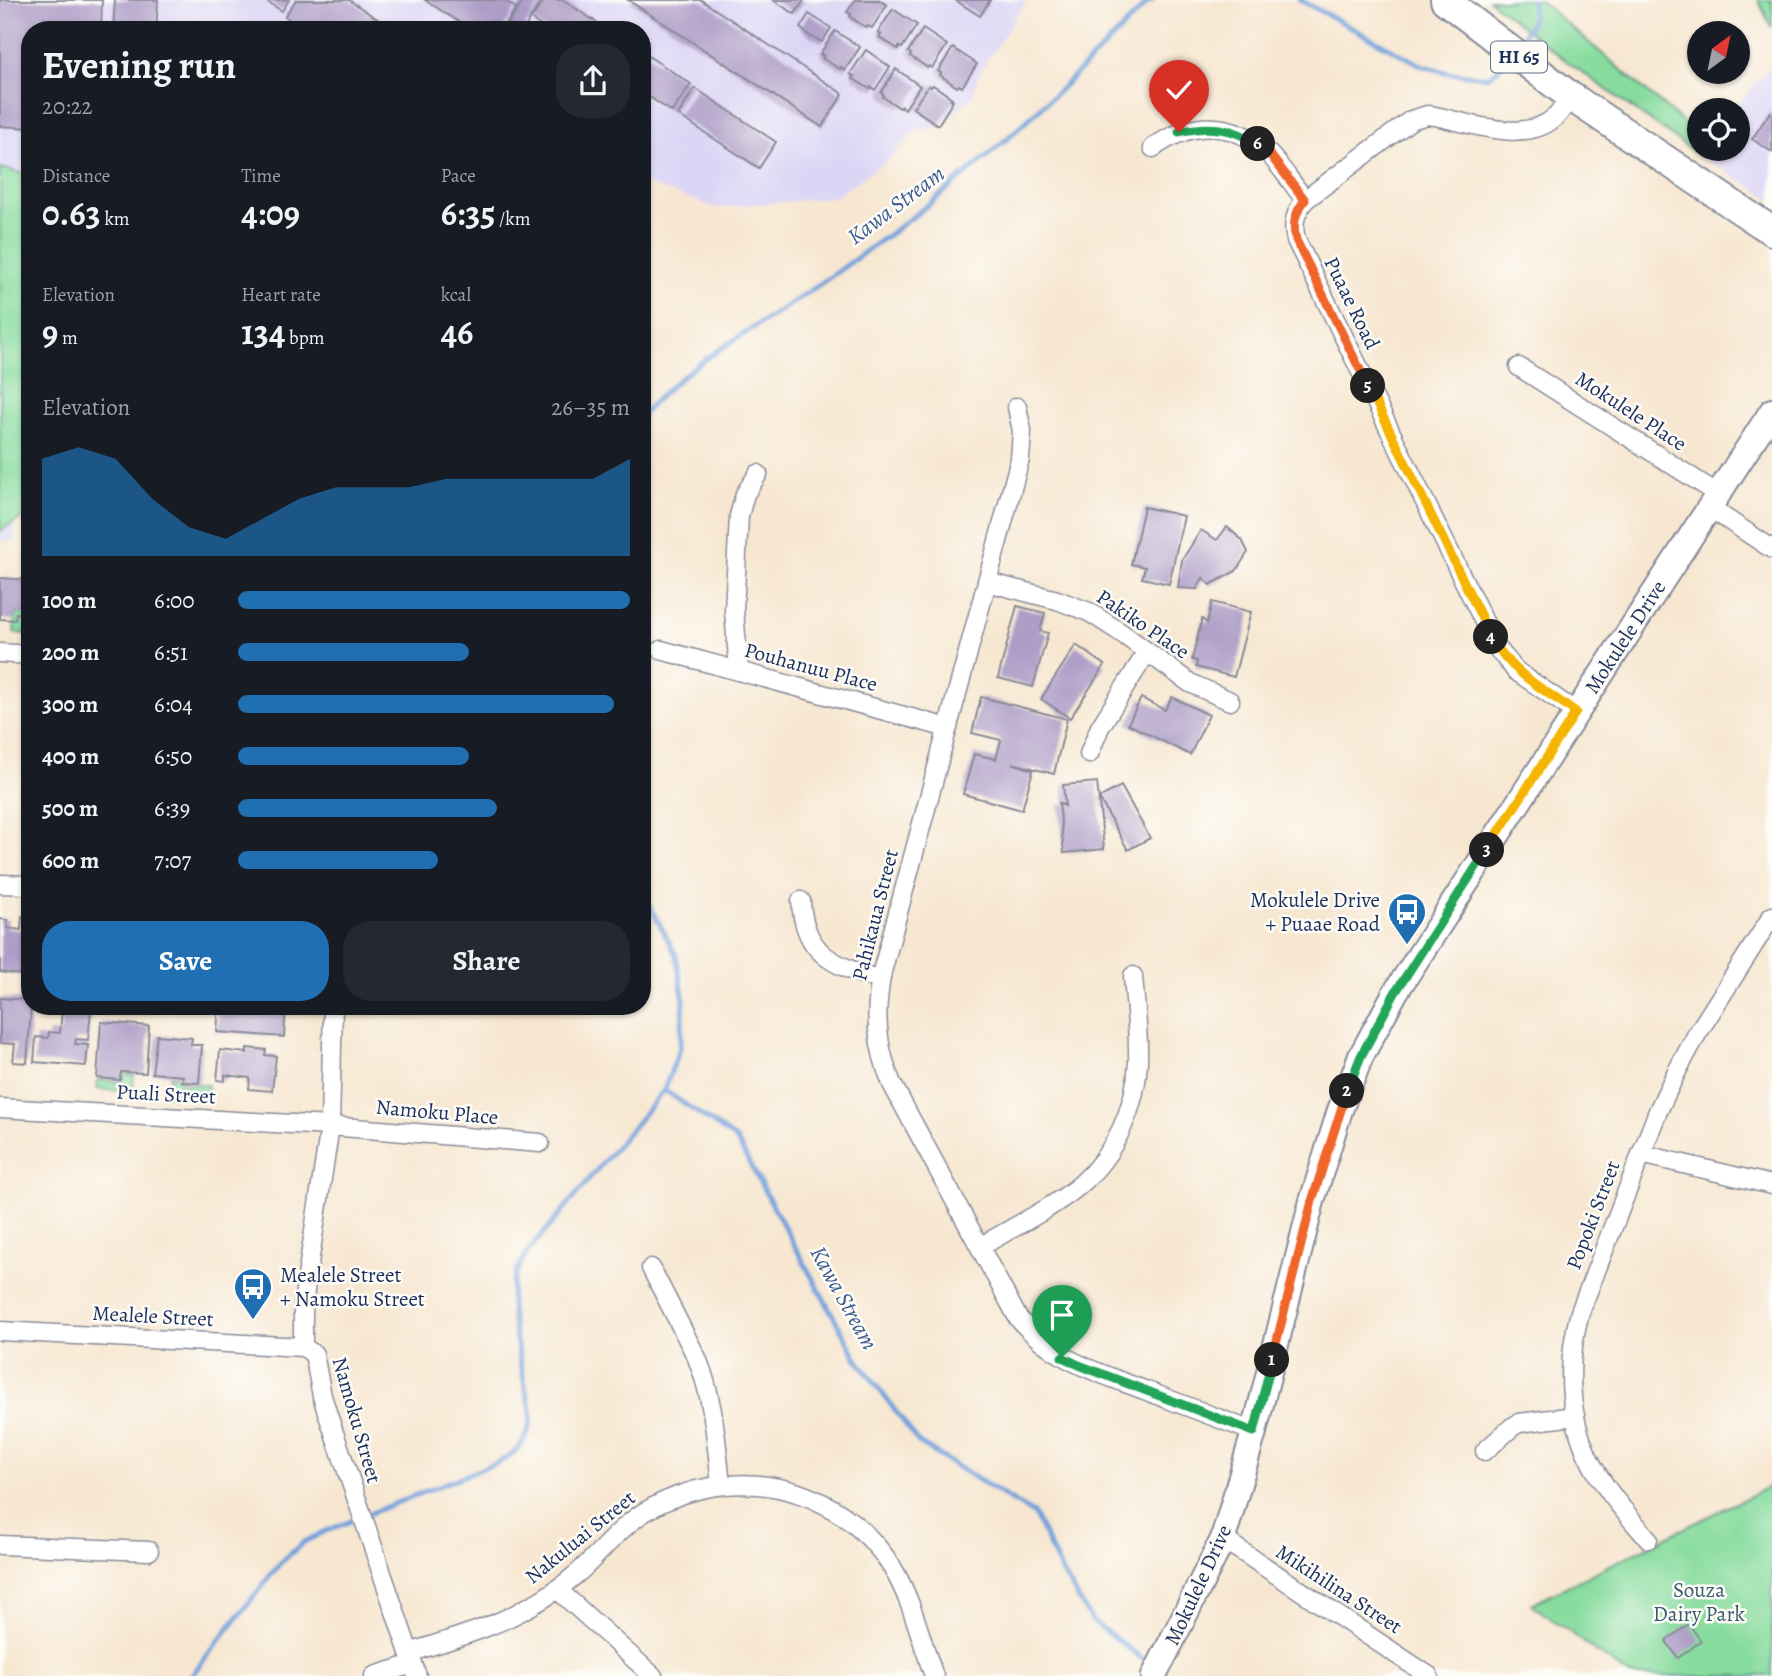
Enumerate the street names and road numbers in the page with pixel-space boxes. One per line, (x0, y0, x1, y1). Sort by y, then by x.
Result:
road number: HI 65 (1491, 41, 1547, 72)
street label: Puaae Road (1318, 252, 1387, 355)
street label: Mokulele Place (1570, 365, 1692, 457)
street label: Mokulele Drive (1578, 575, 1672, 699)
street label: Pakiko Place (1091, 583, 1195, 665)
street label: Pouhanuu Place (742, 636, 880, 698)
street label: Pahikaua Street (845, 846, 905, 984)
street label: Puali Street (116, 1077, 217, 1111)
street label: Namoku Place (375, 1093, 499, 1131)
street label: Popoki Street (1559, 1156, 1627, 1274)
street label: Mealele Street (92, 1299, 214, 1333)
street label: Namoku Street (326, 1354, 388, 1486)
street label: Nakuluai Street (519, 1484, 641, 1590)
street label: Mokulele Drive (1158, 1520, 1238, 1650)
street label: Mikihilina Street (1271, 1538, 1408, 1640)

